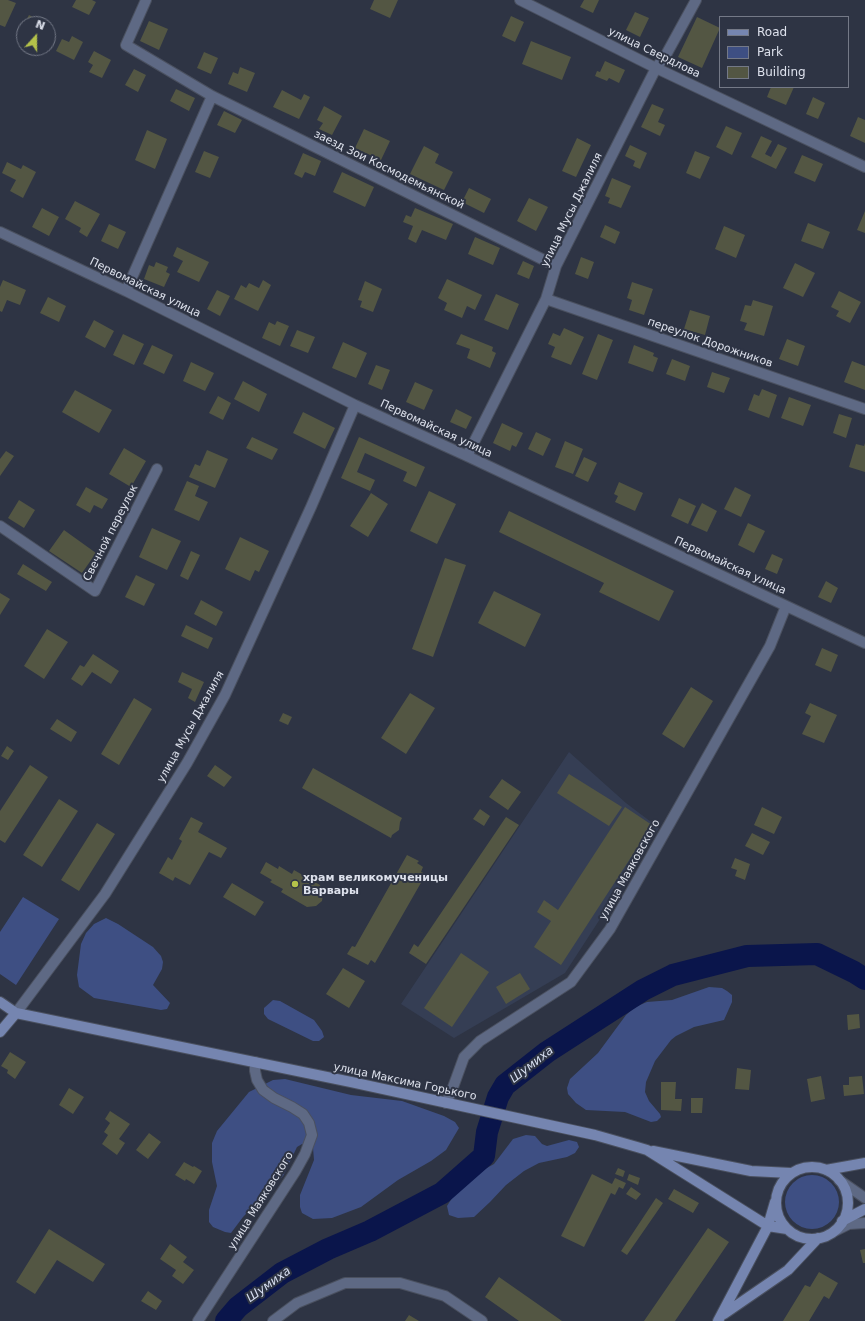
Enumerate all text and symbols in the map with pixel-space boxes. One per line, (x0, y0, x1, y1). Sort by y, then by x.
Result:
north arrow (16, 16, 56, 56)
legend (719, 16, 849, 88)
text: N (33, 18, 47, 33)
street label: улица Свердлова (606, 25, 702, 81)
text: Road (757, 25, 787, 39)
text: Park (757, 45, 783, 59)
text: Building (757, 65, 806, 79)
street label: заезд Зои Космодемьянской (312, 128, 466, 212)
street label: улица Мусы Джалиля (539, 151, 605, 269)
street label: Первомайская улица (87, 255, 203, 321)
street label: переулок Дорожников (646, 315, 774, 371)
street label: Первомайская улица (378, 397, 494, 461)
street label: Свечной переулок (81, 483, 141, 583)
street label: Первомайская улица (672, 534, 788, 598)
street label: улица Мусы Джалиля (155, 669, 227, 785)
street label: улица Маяковского (597, 817, 663, 923)
place label: храм великомученицы Варвары (303, 871, 448, 897)
marker: храм великомученицы Варвары (290, 879, 300, 889)
water label: Шумиха (507, 1044, 557, 1086)
street label: улица Максима Горького (332, 1060, 478, 1104)
street label: улица Маяковского (225, 1150, 297, 1252)
water label: Шумиха (244, 1264, 294, 1306)

